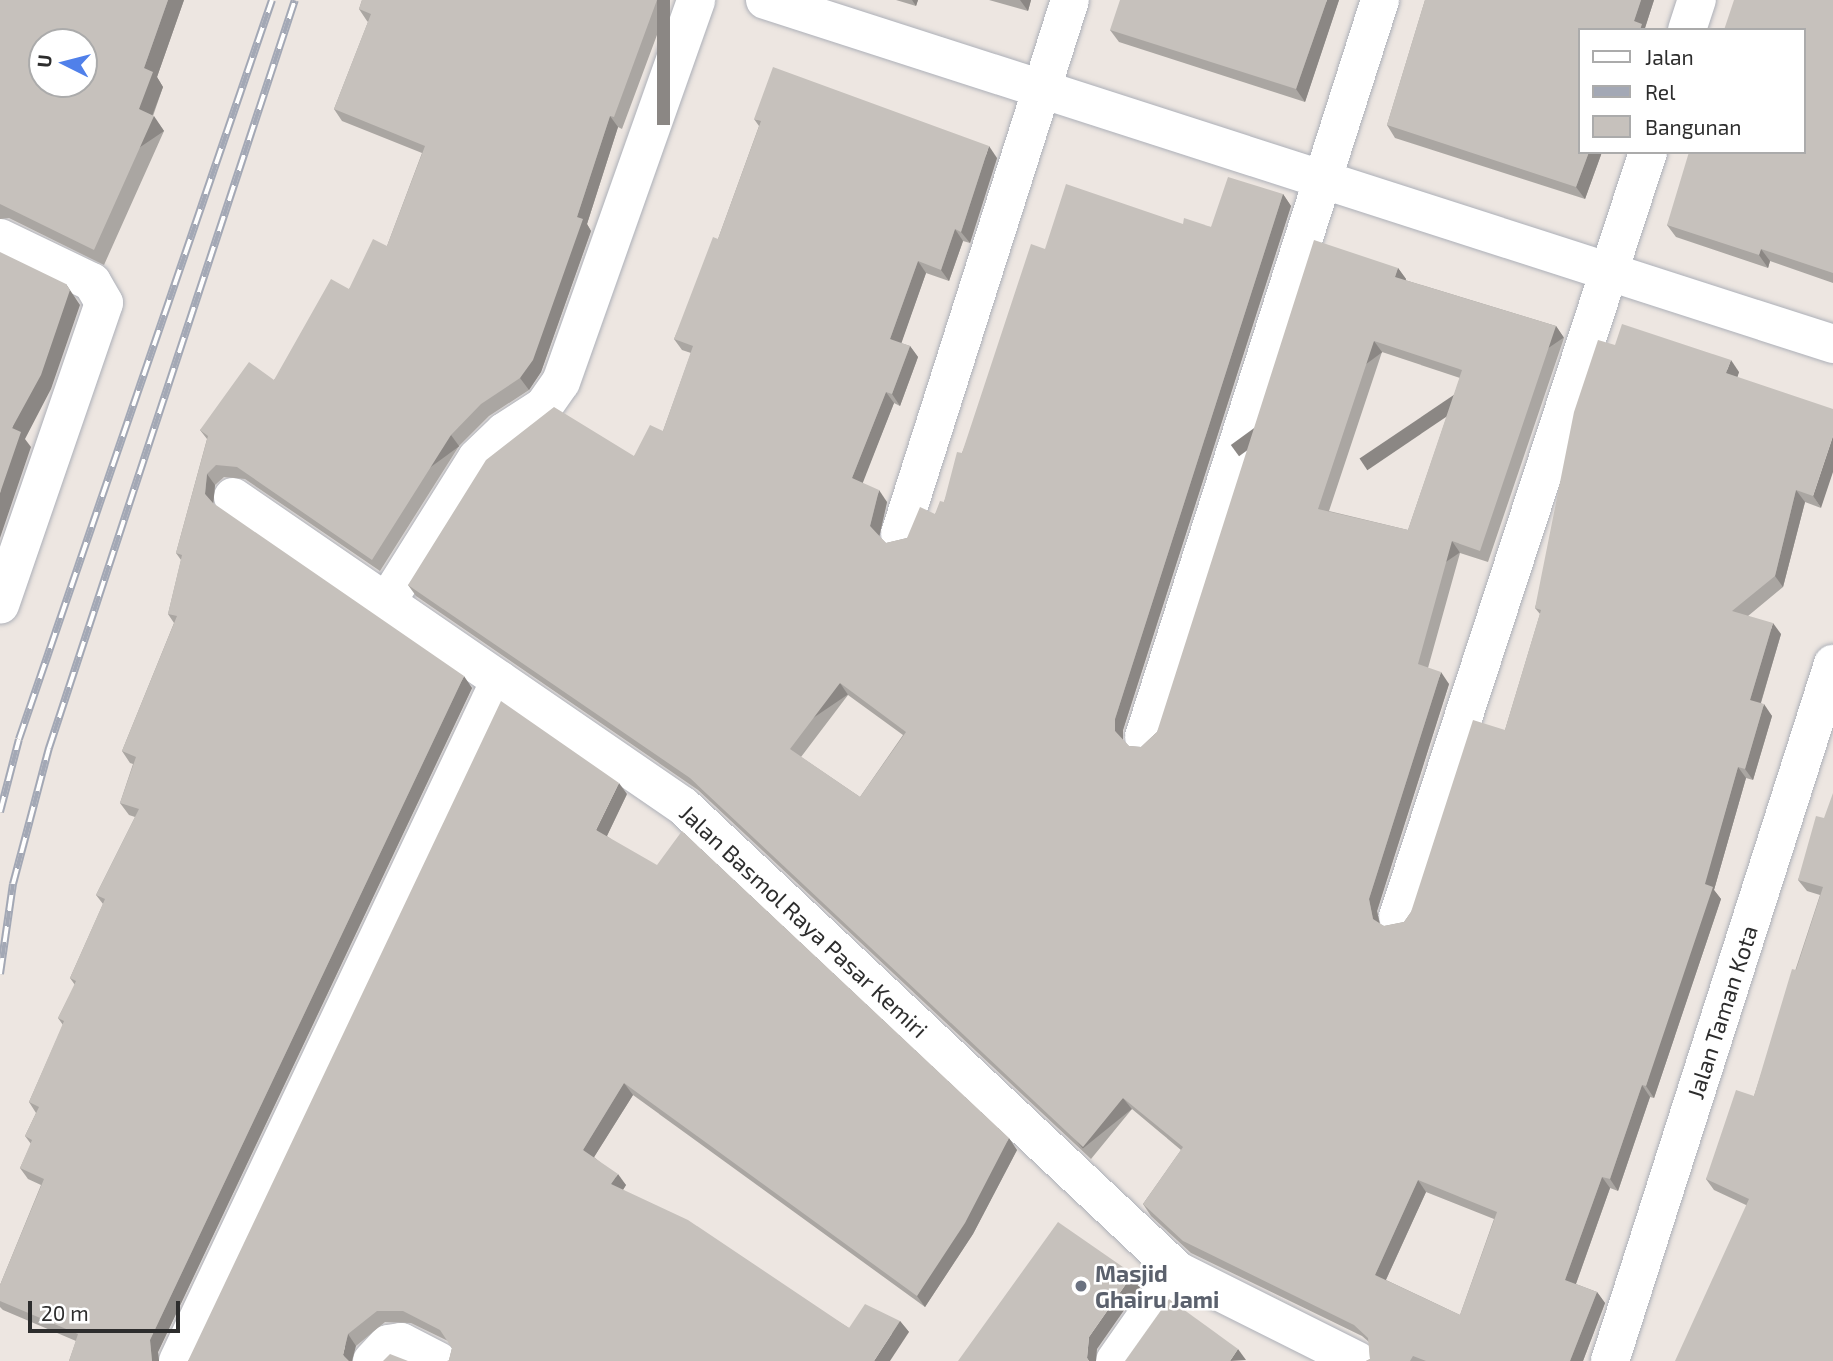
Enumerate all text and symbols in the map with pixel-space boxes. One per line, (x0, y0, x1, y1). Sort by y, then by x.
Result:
north arrow (28, 28, 98, 98)
legend (1577, 28, 1805, 154)
text: Jalan (1645, 44, 1694, 69)
text: U (31, 53, 56, 69)
text: Rel (1645, 79, 1675, 104)
text: Bangunan (1645, 114, 1741, 139)
street label: Jalan Basmol Raya Pasar Kemiri (674, 798, 934, 1044)
street label: Jalan Taman Kota (1681, 922, 1763, 1102)
place label: Masjid Ghairu Jami (1095, 1259, 1220, 1313)
marker: Masjid Ghairu Jami (1073, 1278, 1089, 1294)
scale bar (32, 1288, 184, 1332)
text: 20 m (41, 1300, 89, 1325)

